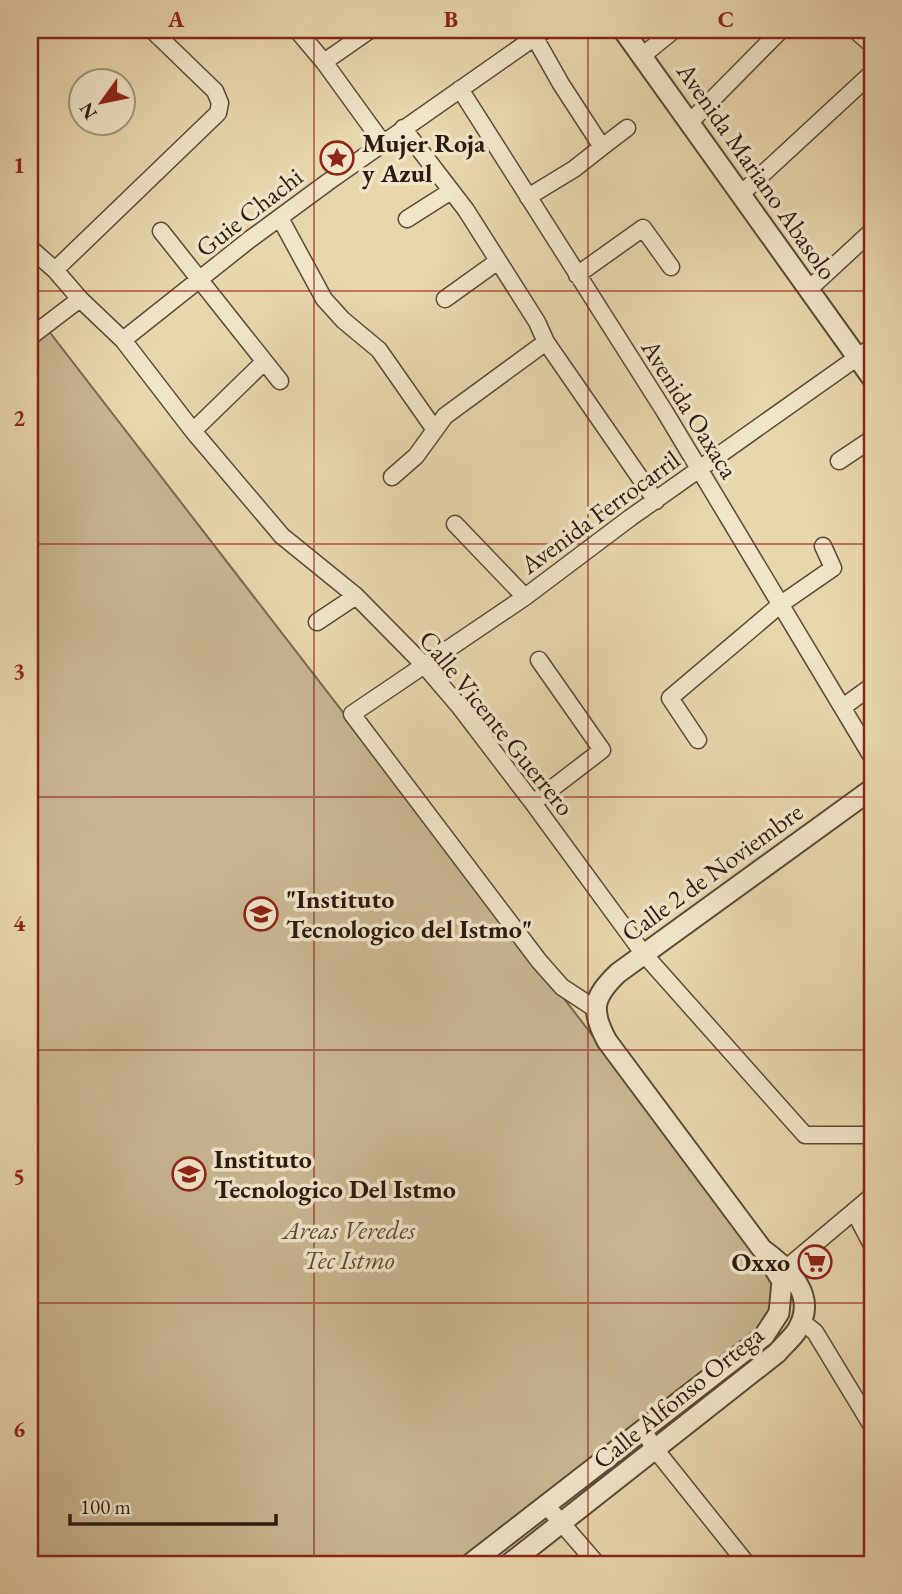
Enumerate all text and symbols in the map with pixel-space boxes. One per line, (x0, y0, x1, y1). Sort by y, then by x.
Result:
text: A (167, 4, 185, 34)
text: B (444, 4, 458, 34)
text: C (718, 4, 734, 34)
street label: Avenida Mariano Abasolo (669, 55, 845, 286)
north arrow (66, 66, 136, 136)
text: N (73, 97, 103, 124)
place label: Mujer Roja y Azul (362, 126, 486, 190)
place icon: Mujer Roja y Azul (318, 139, 356, 177)
text: 1 (13, 150, 25, 180)
street label: Guie Chachi (189, 160, 309, 264)
street label: Avenida Oaxaca (633, 332, 747, 485)
text: 2 (13, 403, 25, 433)
street label: Avenida Ferrocarril (513, 443, 687, 582)
street label: Calle Vicente Guerrero (412, 623, 582, 823)
text: 3 (13, 656, 25, 686)
street label: Calle 2 de Noviembre (615, 795, 809, 949)
place label: "Instituto Tecnologico del Istmo" (286, 882, 532, 946)
school or university icon: "Instituto Tecnologico del Istmo" (242, 895, 280, 933)
text: 4 (13, 908, 26, 938)
place label: Instituto Tecnologico Del Istmo (214, 1142, 456, 1206)
school or university icon: Instituto Tecnologico Del Istmo (170, 1155, 208, 1193)
text: 5 (13, 1161, 25, 1191)
park label: Areas Veredes Tec Istmo (281, 1213, 416, 1277)
supermarket icon: Oxxo (796, 1243, 834, 1281)
place label: Oxxo (732, 1245, 790, 1279)
street label: Calle Alfonso Ortega (586, 1317, 771, 1476)
text: 6 (13, 1414, 25, 1444)
scale bar (70, 1482, 276, 1526)
text: 100 m (80, 1493, 131, 1520)

